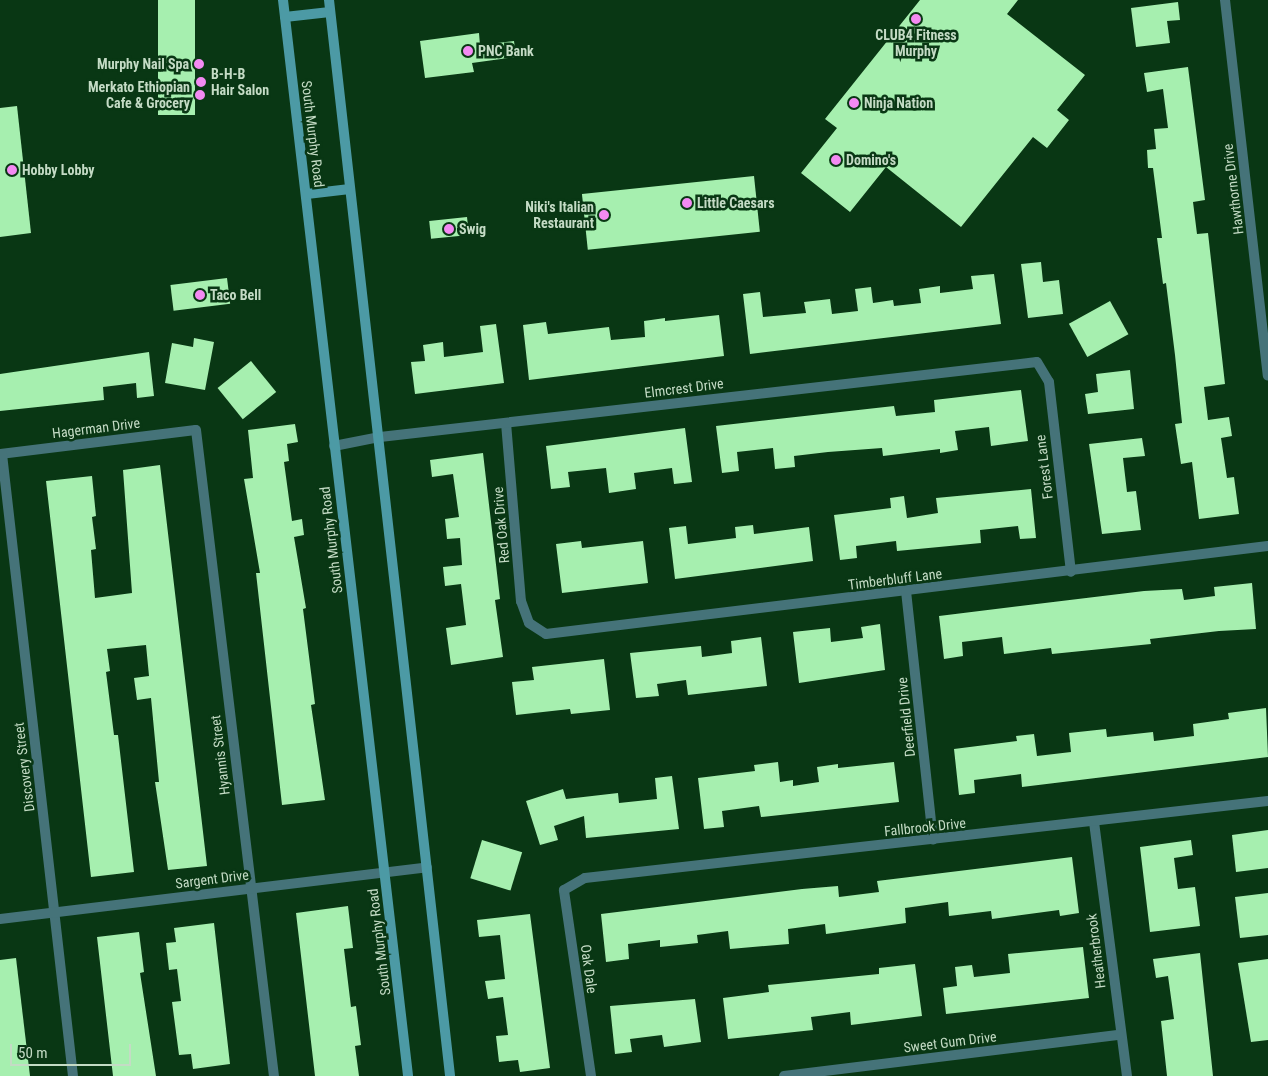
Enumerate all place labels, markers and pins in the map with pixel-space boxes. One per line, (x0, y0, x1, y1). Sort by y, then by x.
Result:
marker: CLUB4 Fitness Murphy (910, 13, 922, 25)
place label: CLUB4 Fitness Murphy (875, 27, 957, 59)
place label: PNC Bank (478, 43, 534, 59)
marker: PNC Bank (462, 45, 474, 57)
place label: Murphy Nail Spa (97, 56, 189, 72)
marker: Murphy Nail Spa (193, 58, 205, 70)
place label: B-H-B Hair Salon (211, 66, 269, 98)
marker: B-H-B Hair Salon (195, 76, 207, 88)
place label: Merkato Ethiopian Cafe & Grocery (88, 79, 190, 111)
marker: Merkato Ethiopian Cafe & Grocery (194, 89, 206, 101)
place label: Ninja Nation (864, 95, 933, 111)
marker: Ninja Nation (848, 97, 860, 109)
place label: Domino's (846, 152, 896, 168)
marker: Domino's (830, 154, 842, 166)
place label: Hobby Lobby (22, 162, 94, 178)
marker: Hobby Lobby (6, 164, 18, 176)
place label: Little Caesars (697, 195, 774, 211)
marker: Little Caesars (681, 197, 693, 209)
place label: Niki's Italian Restaurant (525, 199, 594, 232)
marker: Niki's Italian Restaurant (598, 209, 610, 221)
place label: Swig (459, 221, 486, 237)
marker: Swig (443, 223, 455, 235)
place label: Taco Bell (210, 287, 261, 303)
marker: Taco Bell (194, 289, 206, 301)

